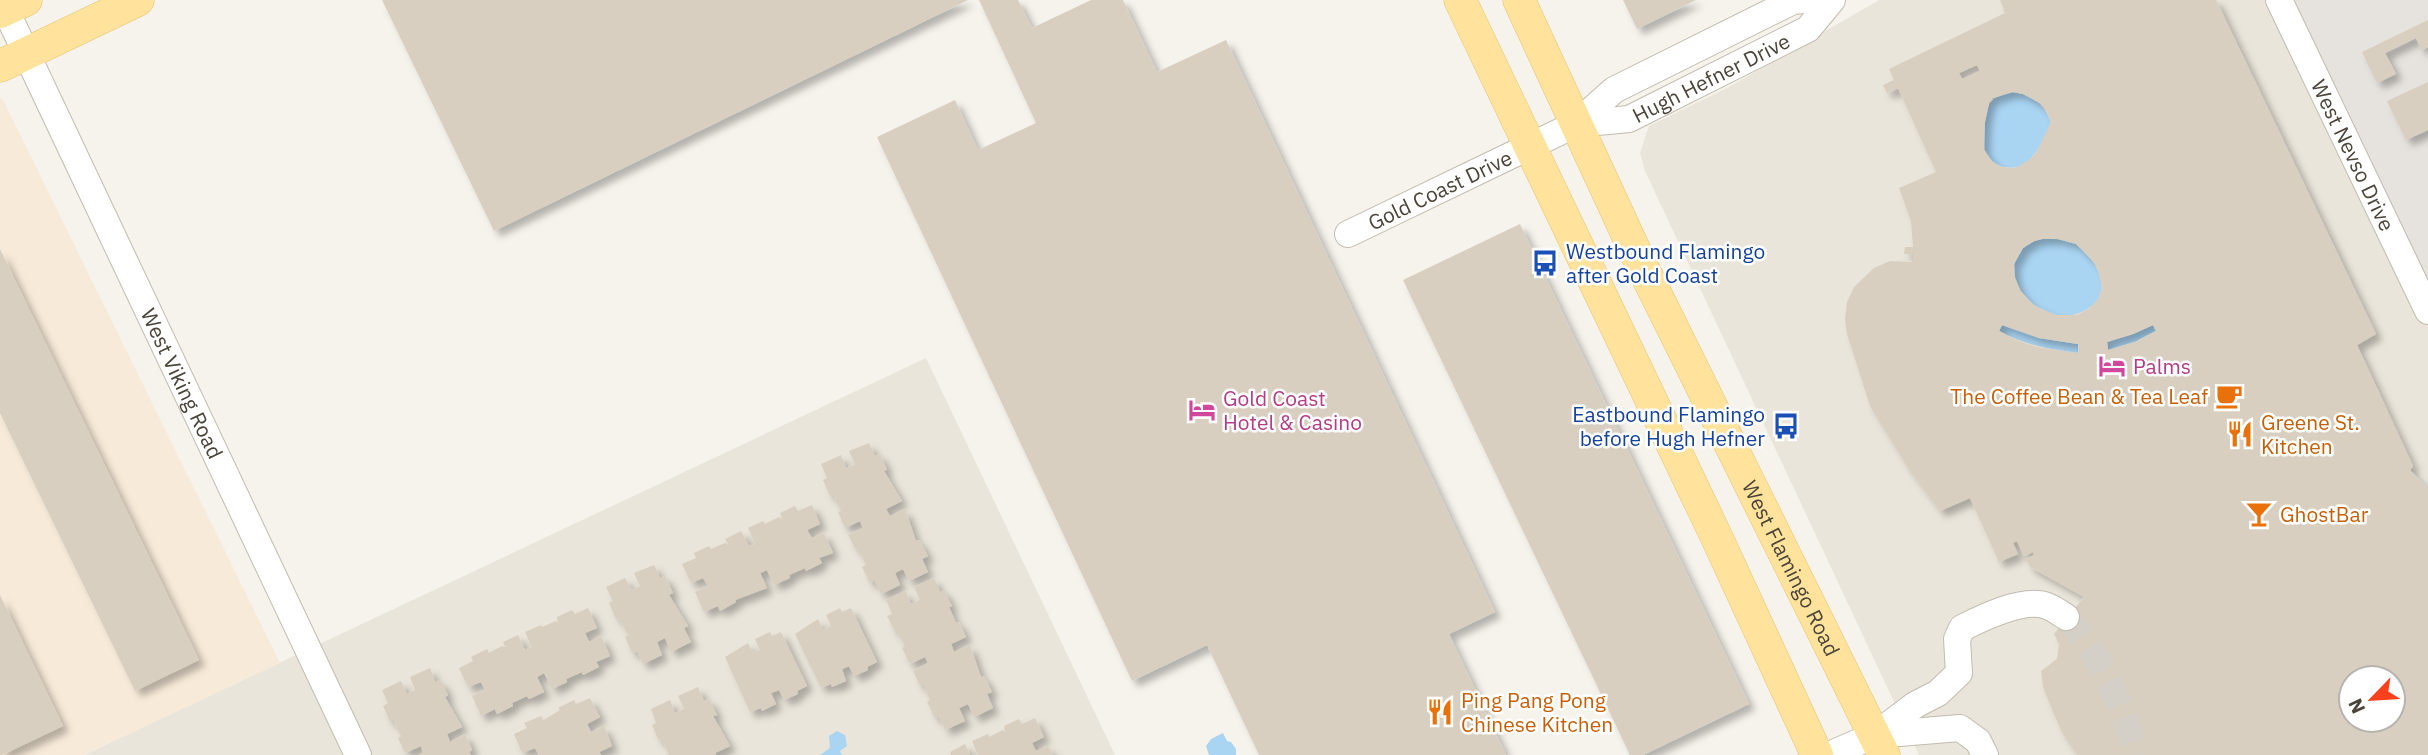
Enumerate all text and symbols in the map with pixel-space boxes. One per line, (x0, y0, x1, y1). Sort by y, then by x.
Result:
street label: Hugh Hefner Drive (1627, 26, 1795, 129)
street label: West Nevso Drive (2305, 75, 2402, 235)
street label: Gold Coast Drive (1363, 143, 1516, 236)
place label: Westbound Flamingo after Gold Coast (1566, 237, 1765, 289)
bus stop icon: Westbound Flamingo after Gold Coast (1530, 248, 1560, 278)
street label: West Viking Road (135, 304, 230, 463)
hotel icon: Palms (2097, 351, 2127, 381)
place label: Palms (2133, 352, 2191, 380)
cafe icon: The Coffee Bean & Tea Leaf (2214, 381, 2244, 411)
place label: The Coffee Bean & Tea Leaf (1950, 382, 2208, 410)
place label: Gold Coast Hotel & Casino (1223, 384, 1362, 436)
hotel icon: Gold Coast Hotel & Casino (1187, 395, 1217, 425)
place label: Eastbound Flamingo before Hugh Hefner (1572, 400, 1765, 452)
place label: Greene St. Kitchen (2261, 408, 2360, 460)
bus stop icon: Eastbound Flamingo before Hugh Hefner (1771, 411, 1801, 441)
restaurant icon: Greene St. Kitchen (2225, 419, 2255, 449)
street label: West Flamingo Road (1736, 475, 1847, 660)
bar icon: GhostBar (2244, 499, 2274, 529)
place label: GhostBar (2280, 500, 2369, 528)
north arrow (2337, 664, 2407, 734)
place label: Ping Pang Pong Chinese Kitchen (1461, 686, 1613, 738)
text: N (2343, 695, 2370, 717)
restaurant icon: Ping Pang Pong Chinese Kitchen (1425, 697, 1455, 727)

